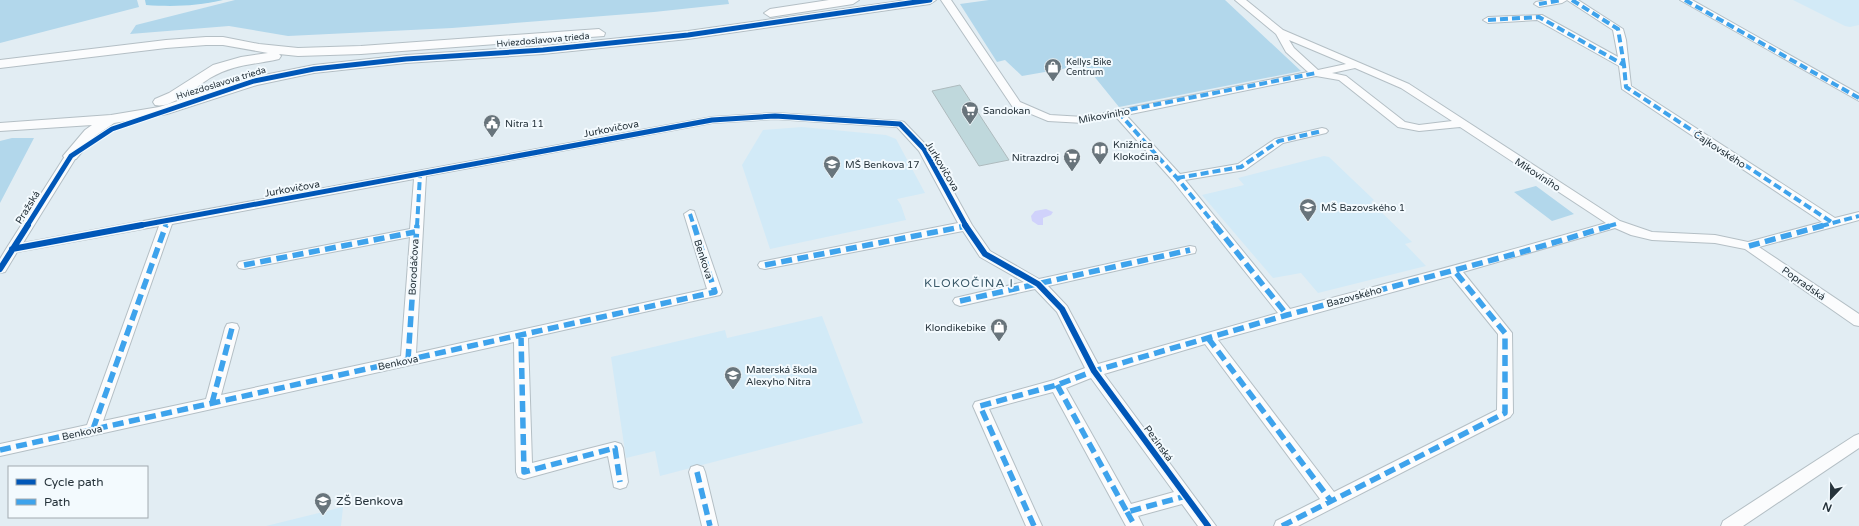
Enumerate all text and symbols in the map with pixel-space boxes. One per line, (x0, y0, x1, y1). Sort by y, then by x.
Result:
street label: Hviezdoslavova trieda (496, 31, 590, 50)
shop icon: Kellys Bike Centrum (1043, 57, 1063, 82)
place label: Kellys Bike Centrum (1066, 57, 1111, 78)
street label: Hviezdoslavova trieda (175, 65, 267, 102)
supermarket icon: Sandokan (960, 100, 980, 125)
place label: Sandokan (983, 105, 1030, 117)
street label: Mikovíniho (1078, 106, 1131, 126)
public building icon: Nitra 11 (482, 113, 502, 138)
place label: Nitra 11 (505, 118, 544, 130)
street label: Jurkovičova (583, 118, 640, 140)
street label: Čajkovského (1691, 129, 1748, 171)
street label: Jurkovičova (923, 139, 962, 194)
place label: Knižnica Klokočina (1113, 139, 1159, 163)
library icon: Knižnica Klokočina (1090, 140, 1110, 165)
supermarket icon: Nitrazdroj (1062, 147, 1082, 172)
place label: Nitrazdroj (1012, 152, 1059, 164)
school or university icon: MŠ Benkova 17 (822, 154, 842, 179)
street label: Mikovíniho (1512, 156, 1563, 194)
place label: MŠ Benkova 17 (845, 159, 919, 171)
street label: Jurkovičova (264, 178, 321, 200)
street label: Pražská (13, 189, 43, 226)
school or university icon: MŠ Bazovského 1 (1298, 197, 1318, 222)
place label: MŠ Bazovského 1 (1321, 202, 1405, 214)
street label: Borodáčova (407, 238, 421, 296)
street label: Benkova (691, 238, 715, 281)
street label: Popradská (1779, 264, 1828, 303)
district label: KLOKOČINA I (924, 276, 1014, 290)
street label: Bazovského (1325, 284, 1383, 310)
shop icon: Klondikebike (989, 317, 1009, 342)
place label: Klondikebike (925, 322, 986, 334)
street label: Benkova (377, 353, 419, 373)
place label: Materská škola Alexyho Nitra (746, 364, 817, 388)
school or university icon: Materská škola Alexyho Nitra (723, 365, 743, 390)
street label: Benkova (61, 423, 103, 443)
street label: Pezinská (1141, 423, 1175, 464)
legend (8, 466, 148, 518)
text: Cycle path (44, 475, 103, 489)
north arrow (1811, 478, 1851, 518)
school or university icon: ZŠ Benkova (313, 491, 333, 516)
place label: ZŠ Benkova (336, 494, 403, 508)
text: Path (44, 495, 70, 509)
text: N (1821, 499, 1834, 514)

